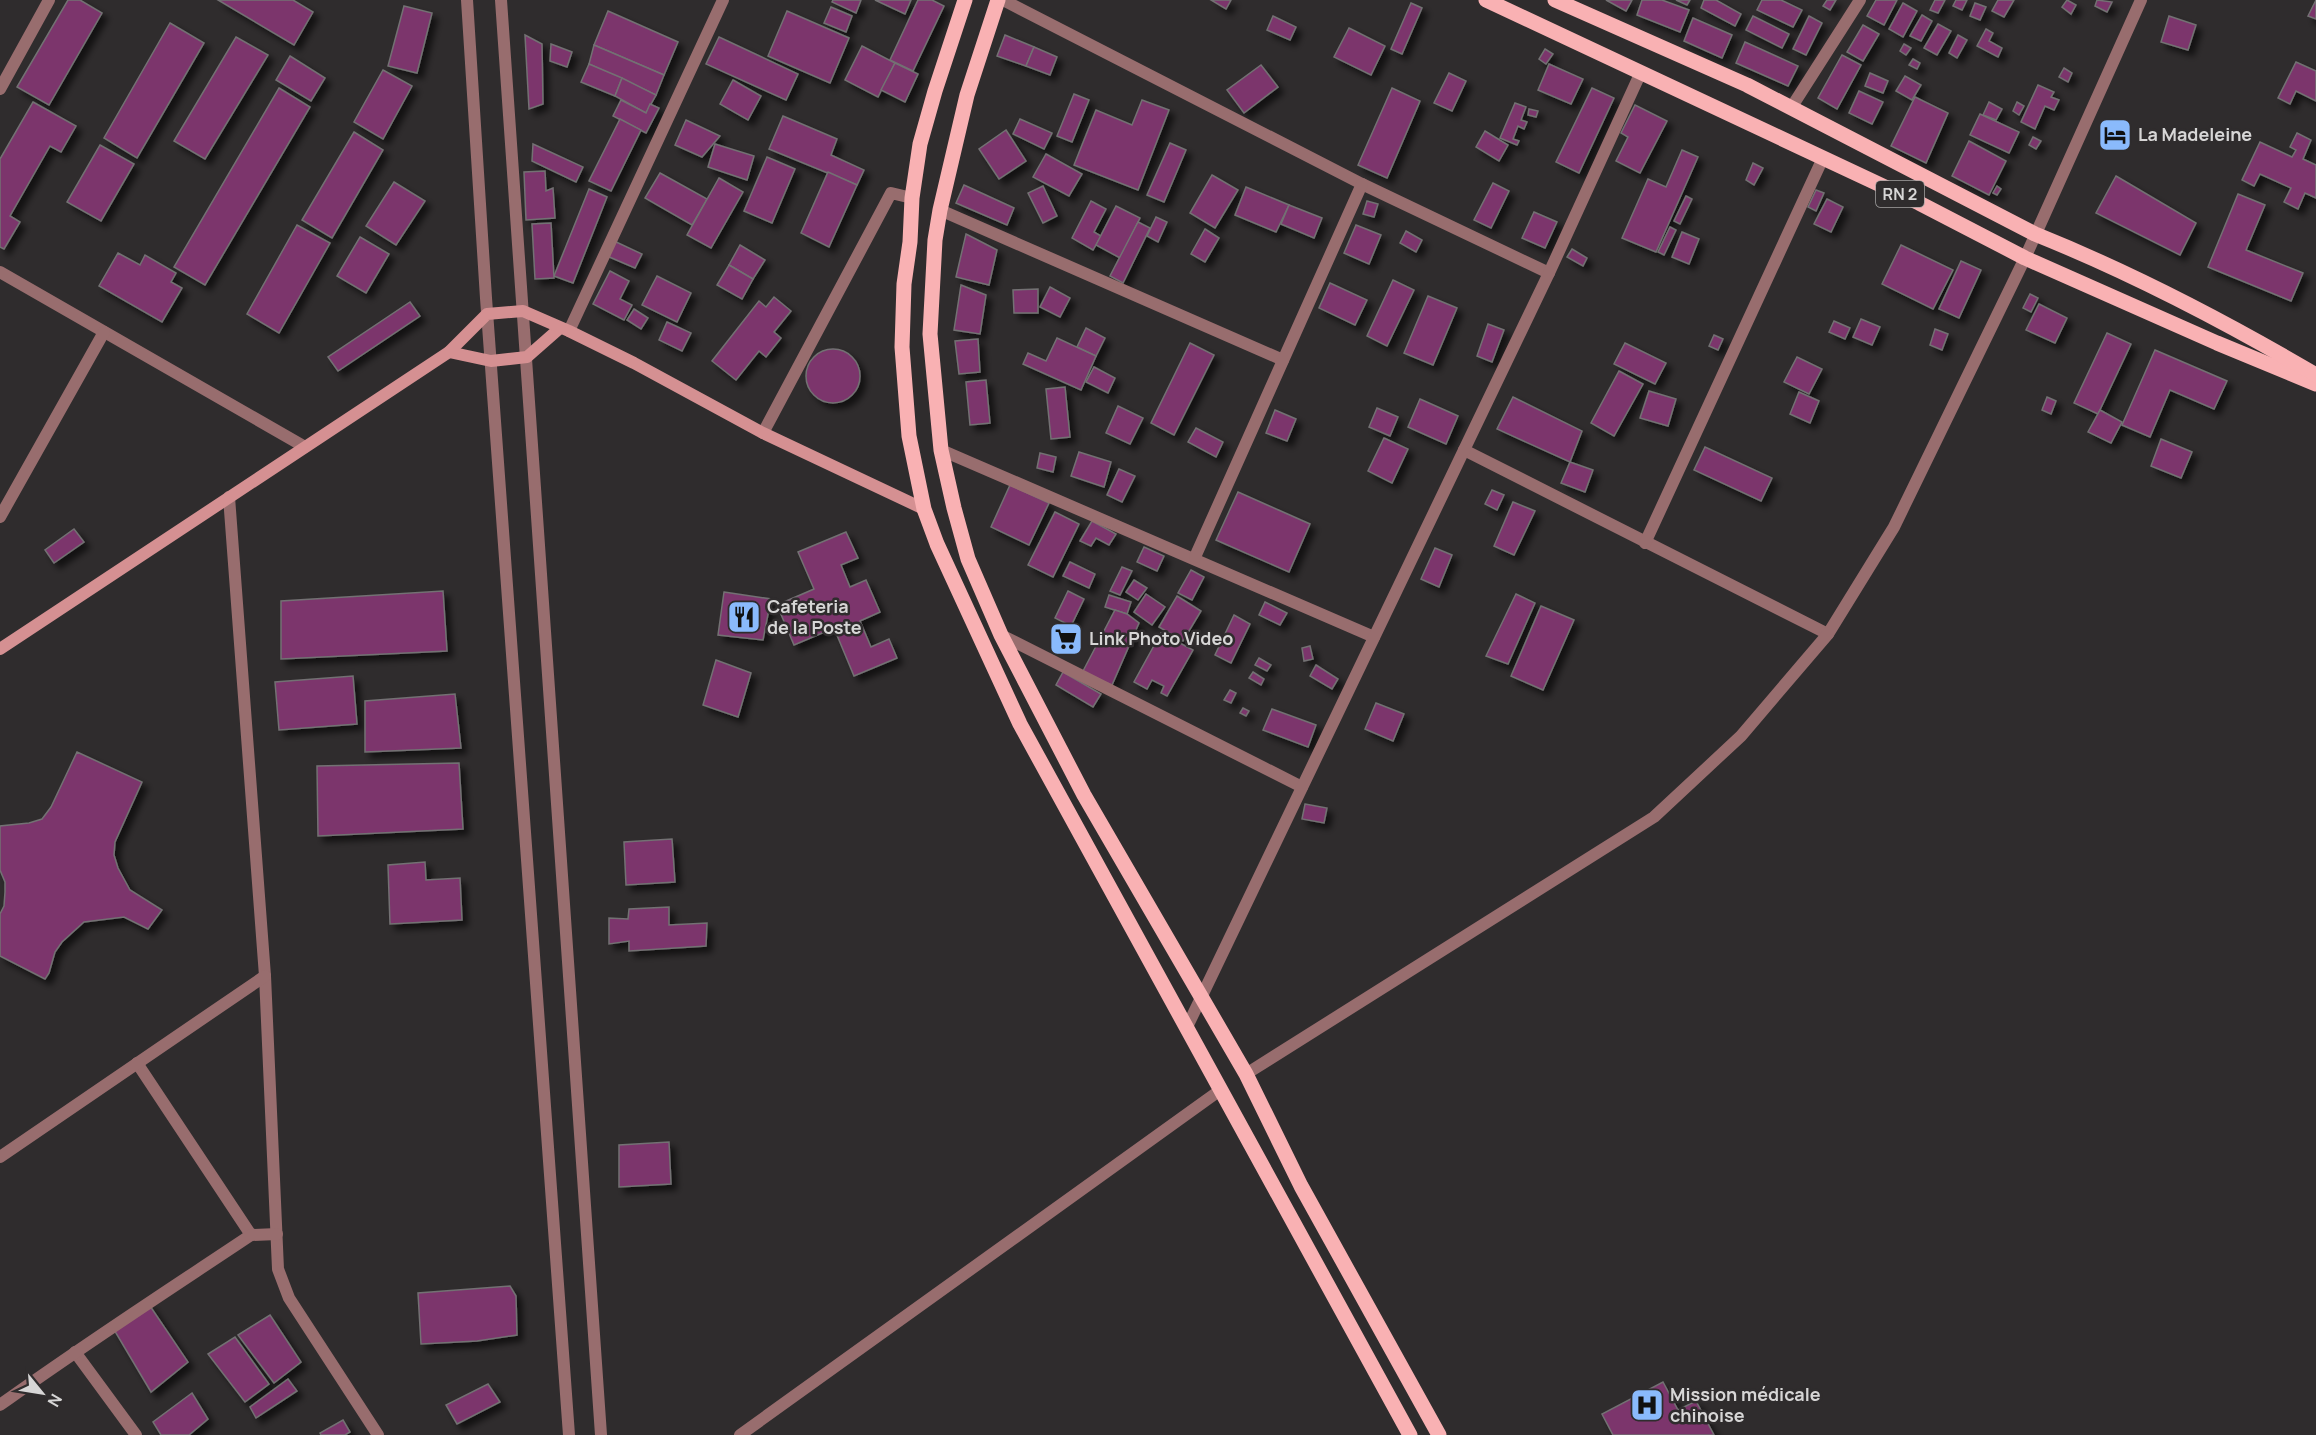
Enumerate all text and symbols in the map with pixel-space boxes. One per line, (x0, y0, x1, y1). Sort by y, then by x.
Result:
hotel icon: La Madeleine (2097, 117, 2133, 153)
place label: La Madeleine (2138, 122, 2252, 146)
road number: RN 2 (1876, 181, 1924, 207)
place label: Cafeteria de la Poste (767, 594, 862, 639)
restaurant icon: Cafeteria de la Poste (726, 599, 762, 635)
supermarket icon: Link Photo Video (1048, 621, 1084, 657)
place label: Link Photo Video (1089, 626, 1233, 650)
north arrow (12, 1363, 72, 1423)
place label: Mission médicale chinoise (1670, 1382, 1821, 1427)
hospital icon: Mission médicale chinoise (1629, 1387, 1665, 1423)
text: N (43, 1390, 67, 1411)

